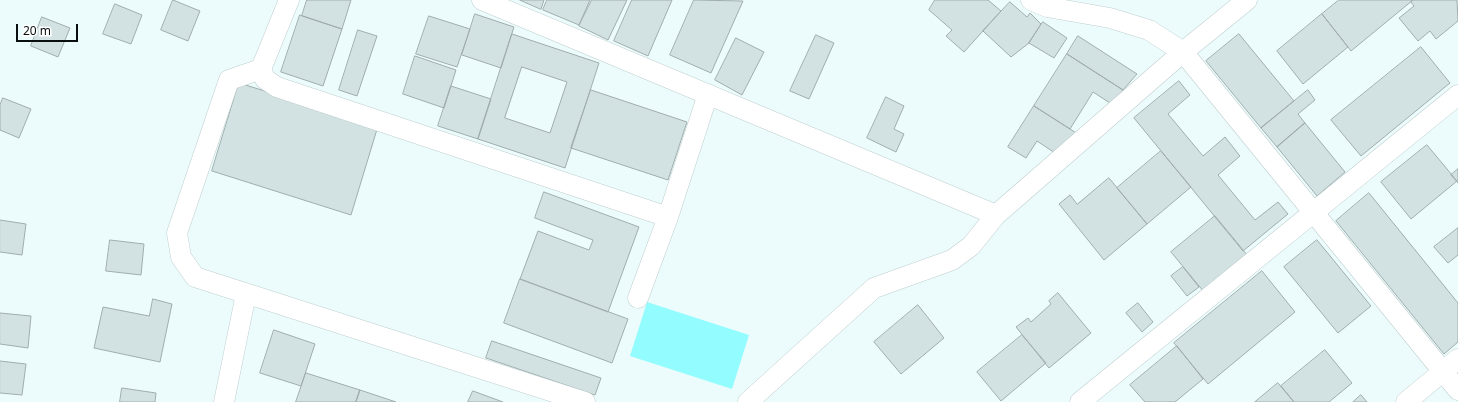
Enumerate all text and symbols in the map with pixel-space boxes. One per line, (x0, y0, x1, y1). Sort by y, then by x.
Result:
scale bar (18, 16, 80, 42)
text: 20 m (23, 22, 51, 39)

